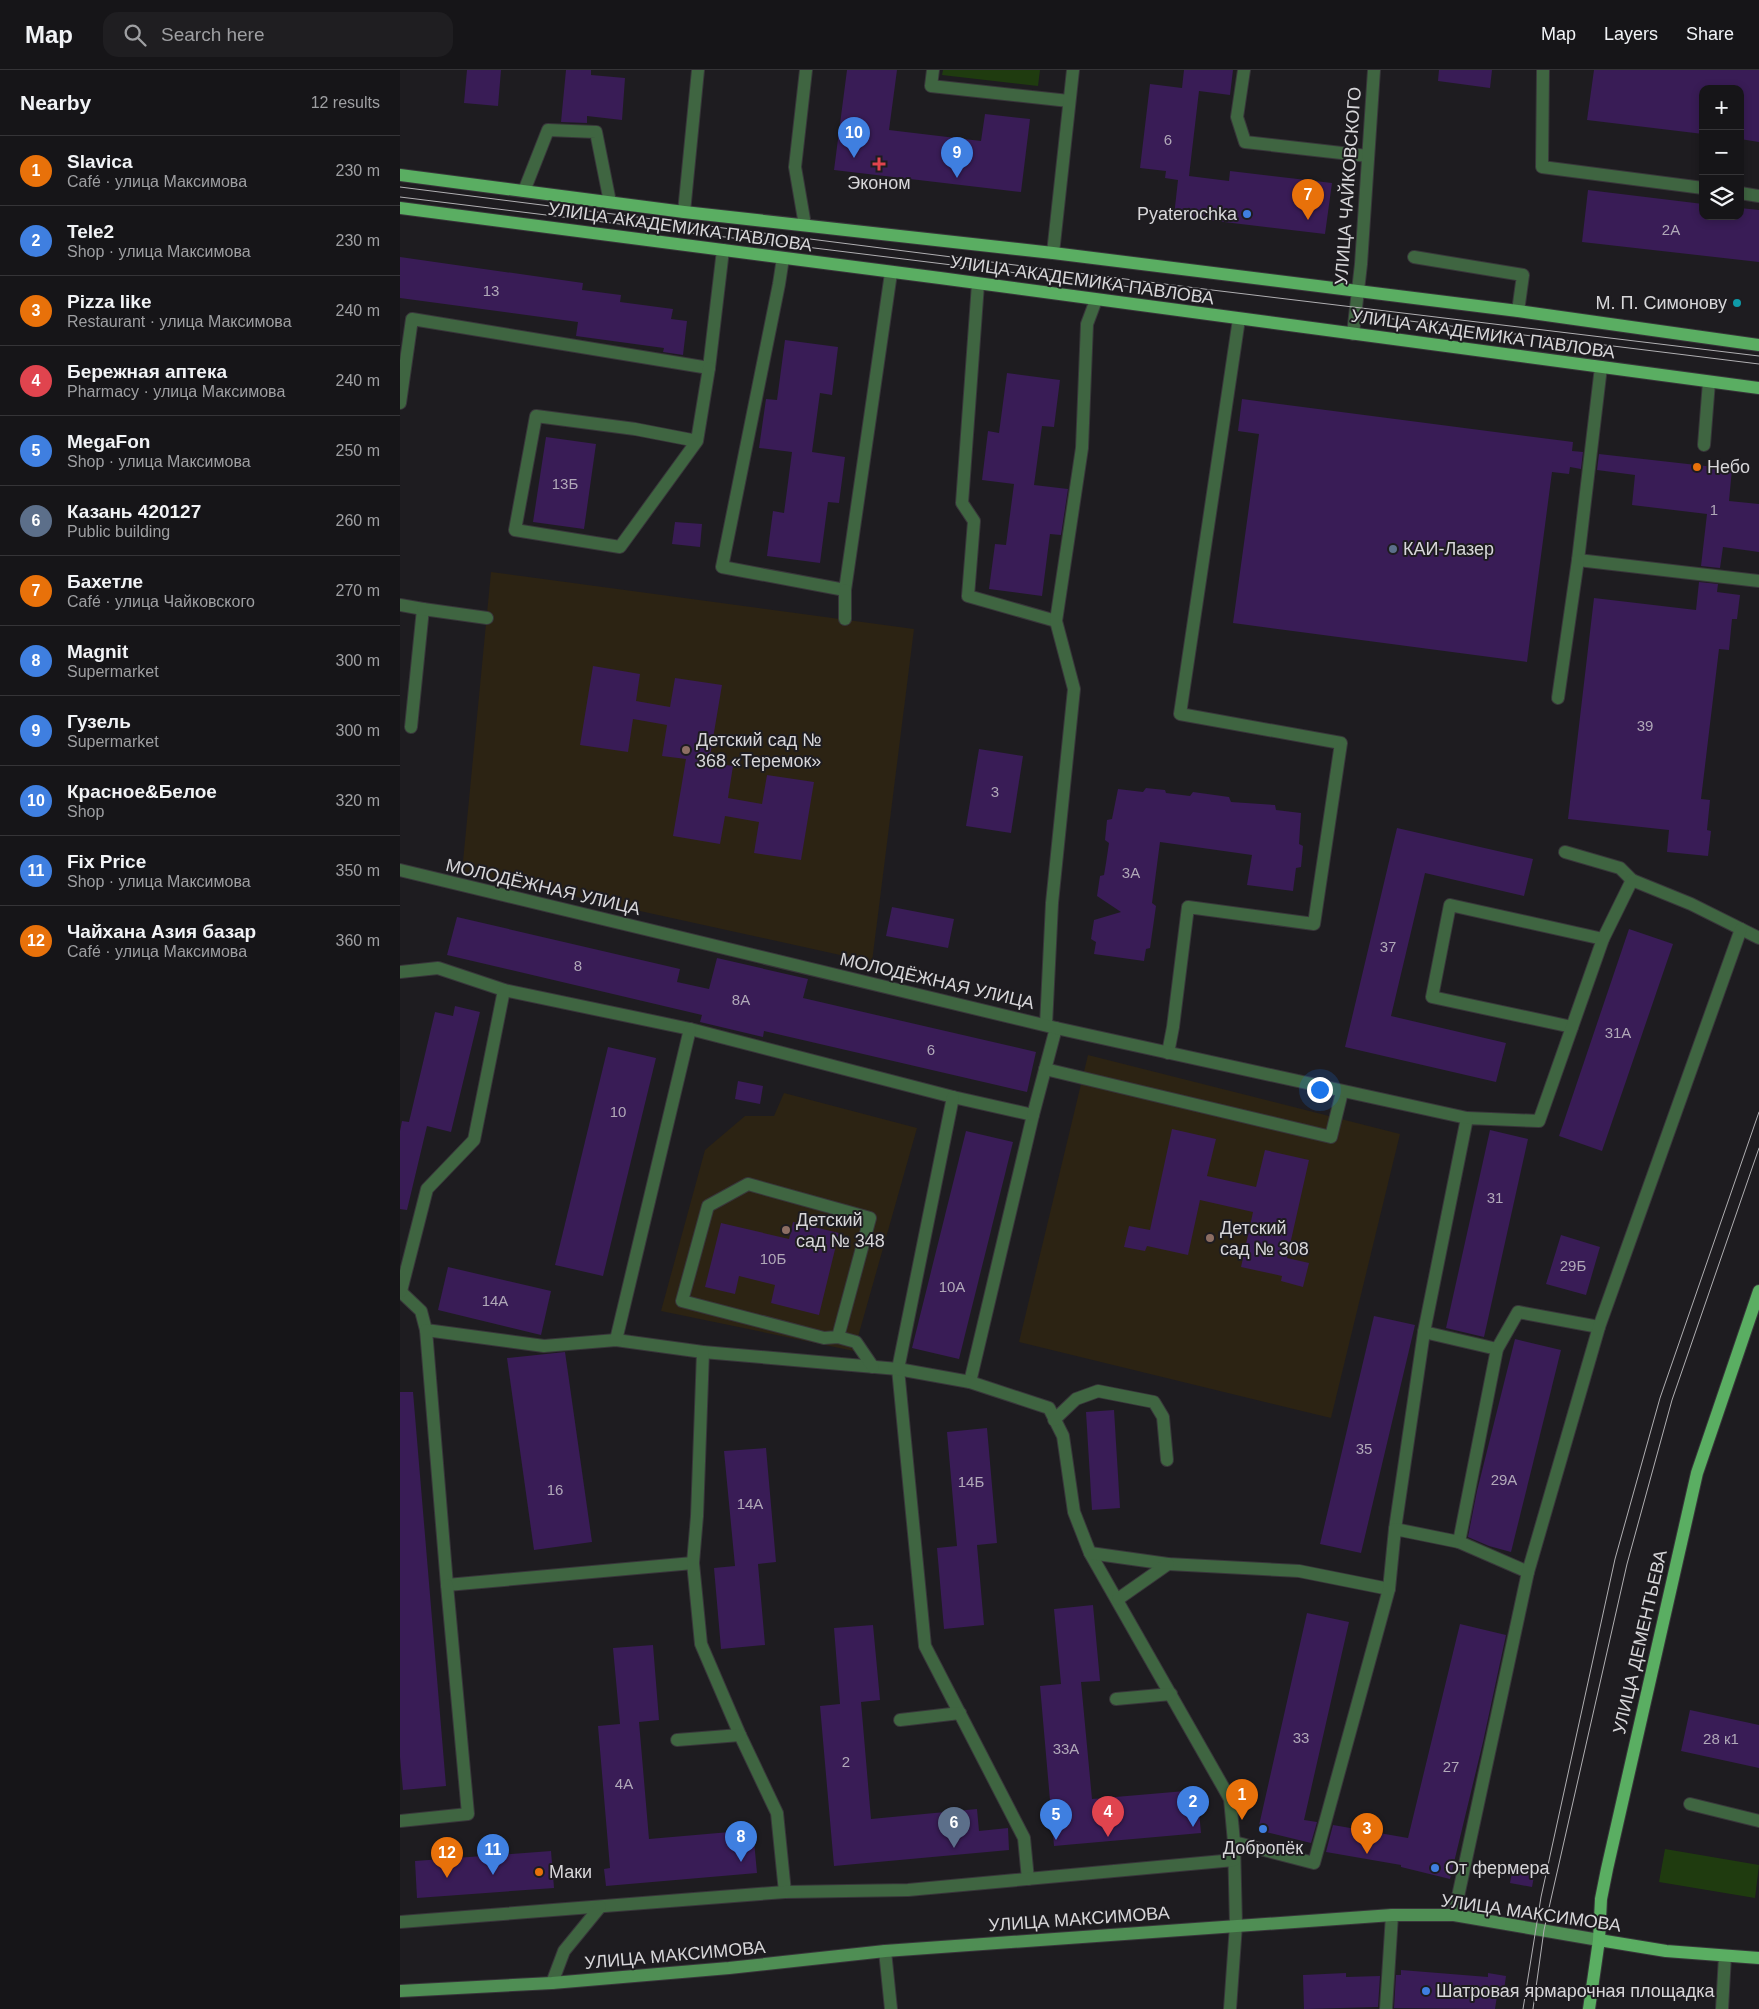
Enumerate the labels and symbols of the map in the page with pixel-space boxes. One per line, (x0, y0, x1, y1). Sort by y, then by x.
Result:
street label: УЛИЦА ЧАЙКОВСКОГО (1330, 86, 1365, 286)
pin: 10 (838, 117, 870, 158)
house number: 6 (1164, 131, 1172, 148)
pin: 9 (941, 137, 973, 178)
marker: Эконом (873, 158, 885, 170)
place label: Эконом (847, 173, 911, 193)
pin: 7 (1292, 179, 1324, 220)
street label: УЛИЦА АКАДЕМИКА ПАВЛОВА (547, 199, 813, 255)
place label: Pyaterochka (1137, 204, 1238, 224)
marker: Pyaterochka (1241, 208, 1253, 220)
house number: 2А (1662, 221, 1680, 238)
street label: УЛИЦА АКАДЕМИКА ПАВЛОВА (949, 252, 1215, 308)
house number: 13 (483, 282, 499, 299)
place label: М. П. Симонову (1596, 293, 1727, 313)
marker: М. П. Симонову (1731, 297, 1743, 309)
street label: УЛИЦА АКАДЕМИКА ПАВЛОВА (1350, 306, 1616, 362)
place label: Небо (1707, 457, 1750, 477)
marker: Небо (1691, 461, 1703, 473)
house number: 13Б (552, 475, 578, 492)
house number: 1 (1710, 501, 1718, 518)
place label: КАИ-Лазер (1403, 539, 1494, 559)
marker: КАИ-Лазер (1387, 543, 1399, 555)
house number: 39 (1637, 717, 1653, 734)
place label: Детский сад № 368 «Теремок» (696, 730, 821, 771)
marker: Детский сад № 368 «Теремок» (680, 744, 692, 756)
house number: 3 (991, 783, 999, 800)
street label: МОЛОДЁЖНАЯ УЛИЦА (444, 855, 642, 919)
house number: 3А (1122, 864, 1140, 881)
house number: 37 (1380, 938, 1396, 955)
street label: МОЛОДЁЖНАЯ УЛИЦА (838, 949, 1036, 1013)
house number: 8 (574, 957, 582, 974)
house number: 8А (732, 991, 750, 1008)
house number: 31А (1605, 1024, 1631, 1041)
house number: 6 (927, 1041, 935, 1058)
your location (1307, 1077, 1333, 1103)
house number: 10 (610, 1103, 626, 1120)
house number: 31 (1487, 1189, 1503, 1206)
place label: Детский сад № 348 (796, 1210, 885, 1251)
place label: Детский сад № 308 (1220, 1218, 1309, 1259)
marker: Детский сад № 348 (780, 1224, 792, 1236)
marker: Детский сад № 308 (1204, 1232, 1216, 1244)
house number: 10Б (760, 1250, 786, 1267)
house number: 29Б (1560, 1257, 1586, 1274)
house number: 10А (939, 1278, 965, 1295)
house number: 14А (482, 1292, 508, 1309)
house number: 35 (1356, 1440, 1372, 1457)
house number: 29А (1491, 1471, 1517, 1488)
house number: 14Б (958, 1473, 984, 1490)
house number: 16 (547, 1481, 563, 1498)
house number: 14А (737, 1495, 763, 1512)
street label: УЛИЦА ДЕМЕНТЬЕВА (1609, 1548, 1671, 1736)
house number: 33 (1293, 1729, 1309, 1746)
house number: 28 к1 (1703, 1730, 1739, 1747)
house number: 33А (1053, 1740, 1079, 1757)
house number: 2 (842, 1753, 850, 1770)
house number: 27 (1443, 1758, 1459, 1775)
house number: 4А (615, 1775, 633, 1792)
pin: 1 (1226, 1779, 1258, 1820)
pin: 2 (1177, 1786, 1209, 1827)
pin: 4 (1092, 1796, 1124, 1837)
pin: 5 (1040, 1799, 1072, 1840)
pin: 6 (938, 1807, 970, 1848)
pin: 3 (1351, 1813, 1383, 1854)
pin: 8 (725, 1821, 757, 1862)
marker: Добропёк (1257, 1823, 1269, 1835)
pin: 11 (477, 1834, 509, 1875)
pin: 12 (431, 1837, 463, 1878)
place label: Добропёк (1223, 1838, 1303, 1858)
place label: От фермера (1445, 1858, 1550, 1878)
place label: Маки (549, 1862, 592, 1882)
marker: От фермера (1429, 1862, 1441, 1874)
marker: Маки (533, 1866, 545, 1878)
street label: УЛИЦА МАКСИМОВА (1440, 1890, 1622, 1936)
street label: УЛИЦА МАКСИМОВА (988, 1903, 1170, 1935)
street label: УЛИЦА МАКСИМОВА (584, 1937, 766, 1973)
place label: Шатровая ярмарочная площадка (1436, 1981, 1715, 2001)
marker: Шатровая ярмарочная площадка (1420, 1985, 1432, 1997)

